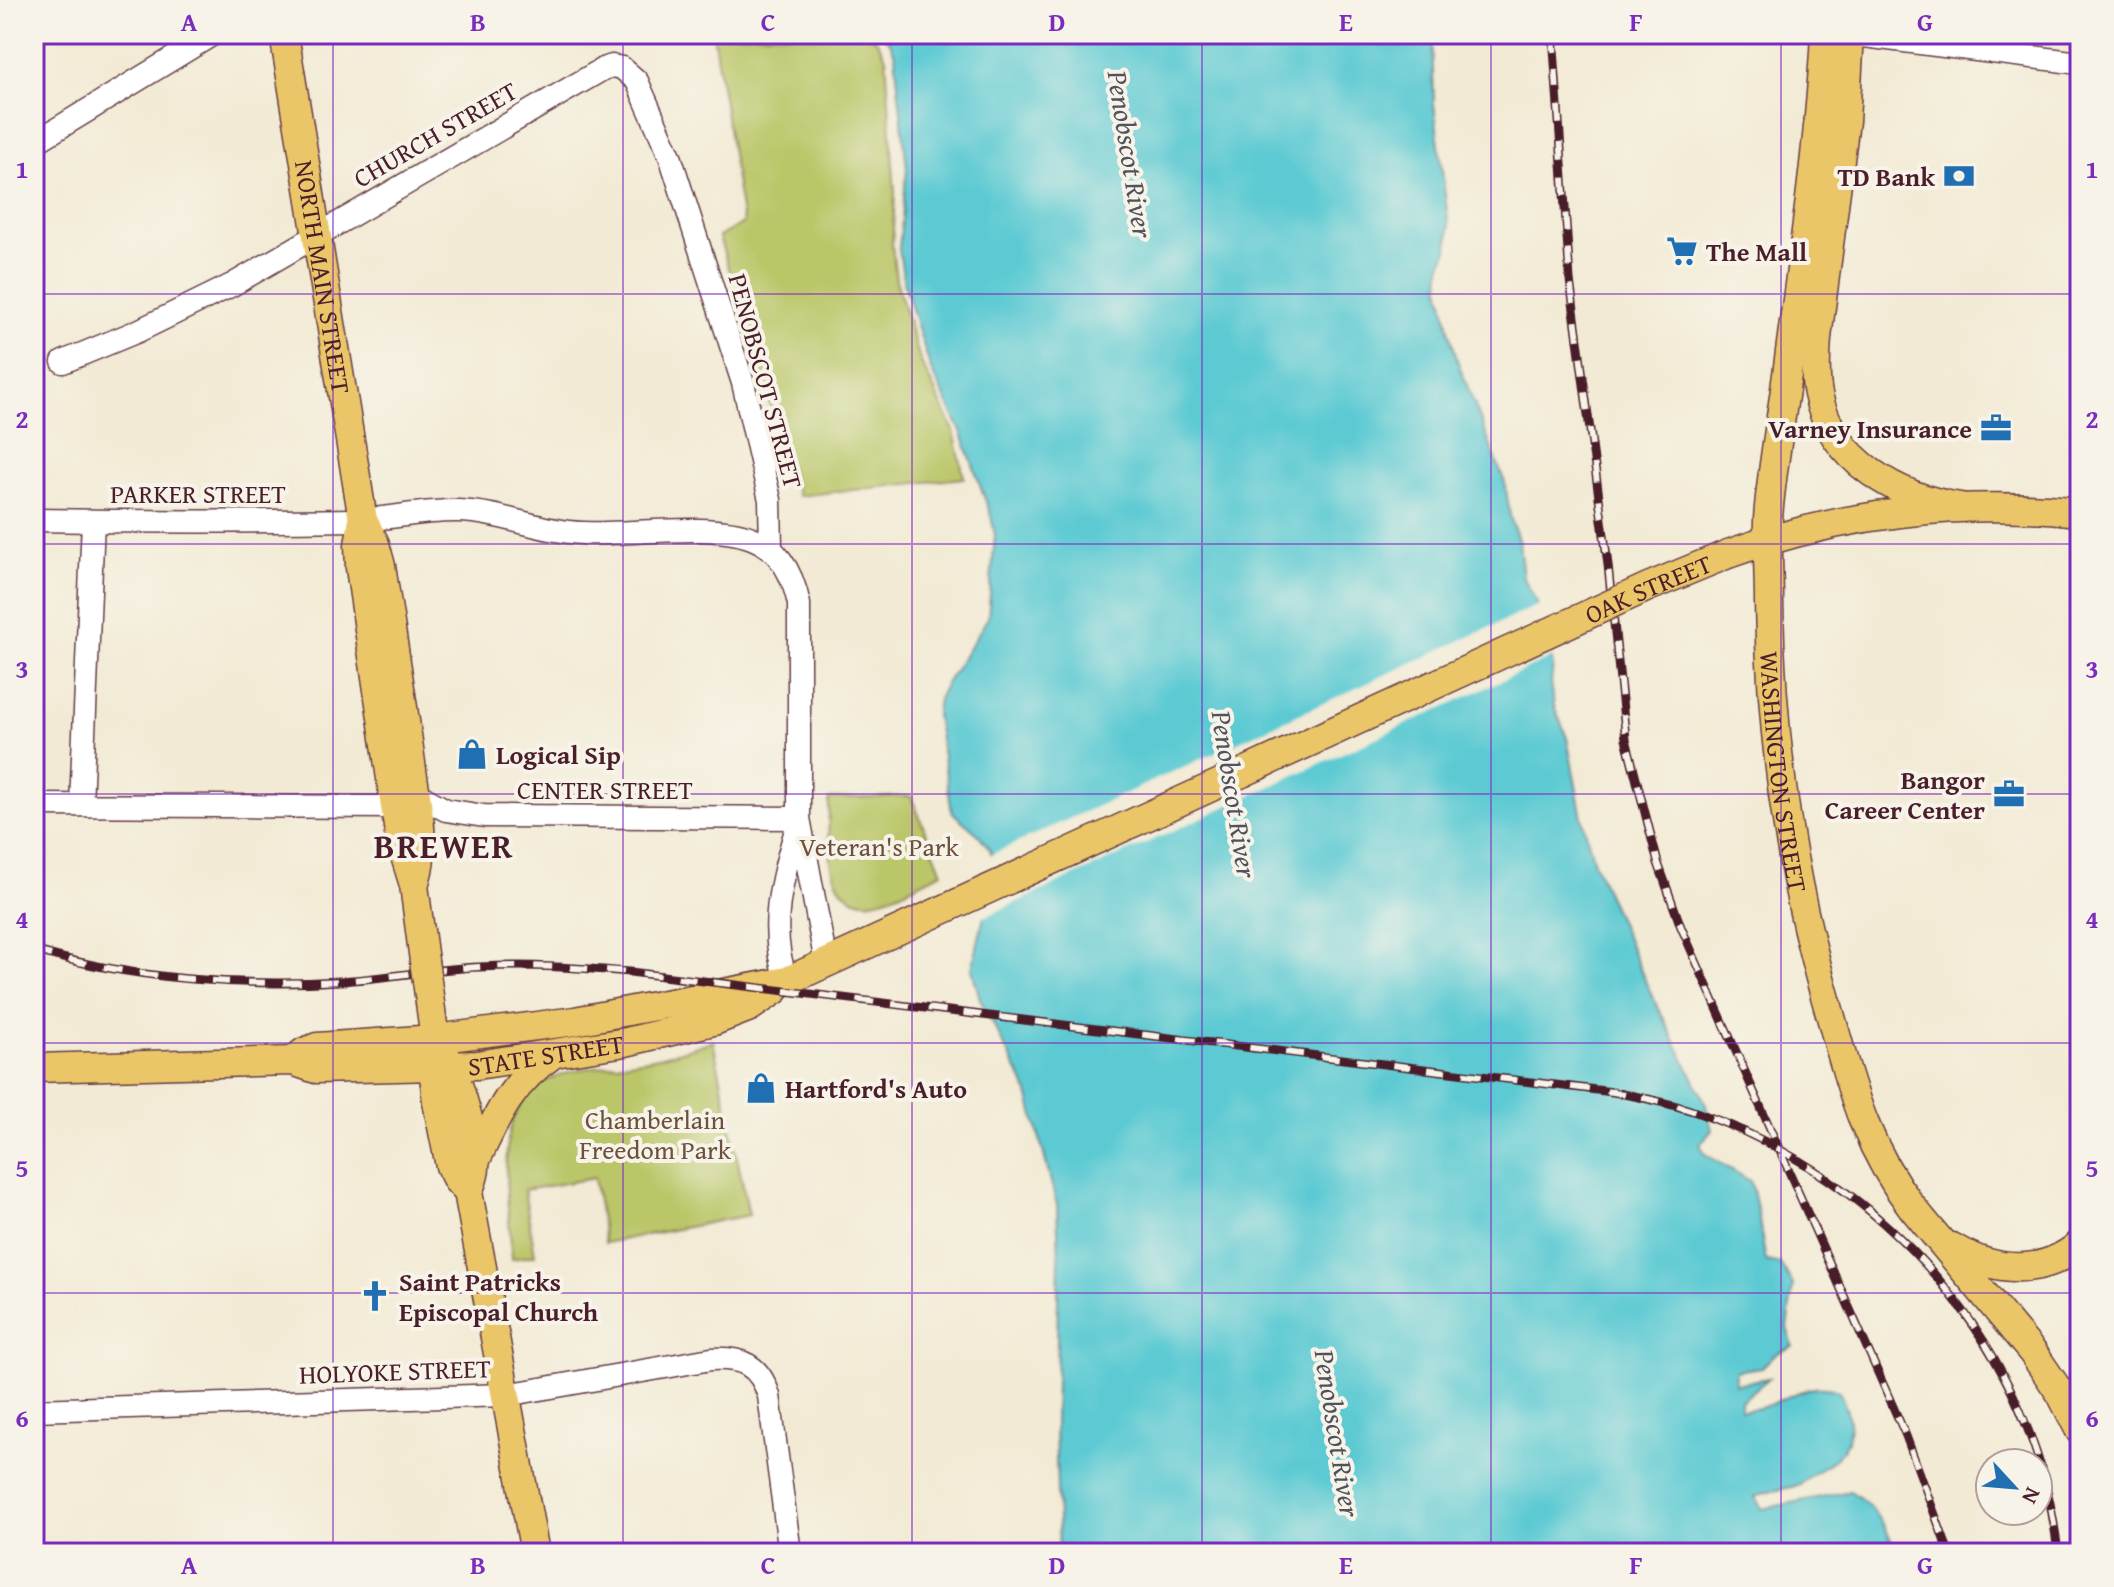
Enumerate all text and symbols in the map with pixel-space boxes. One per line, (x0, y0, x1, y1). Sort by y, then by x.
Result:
text: A (181, 2, 198, 41)
text: B (470, 2, 486, 41)
text: C (761, 2, 775, 41)
text: D (1049, 2, 1065, 41)
text: E (1339, 2, 1353, 41)
text: F (1629, 2, 1643, 41)
text: G (1917, 2, 1933, 41)
water label: Penobscot River (1097, 67, 1165, 242)
street label: CHURCH STREET (346, 71, 525, 197)
text: 1 (15, 149, 29, 188)
text: 1 (2085, 149, 2099, 188)
street label: NORTH MAIN STREET (285, 157, 362, 397)
place label: TD Bank (1837, 157, 1935, 196)
bank icon: TD Bank (1942, 159, 1976, 193)
place label: The Mall (1706, 232, 1807, 271)
supermarket icon: The Mall (1665, 234, 1699, 268)
street label: PENOBSCOT STREET (719, 269, 814, 493)
text: 2 (15, 399, 29, 438)
text: 2 (2085, 399, 2099, 438)
place label: Varney Insurance (1768, 409, 1972, 448)
office icon: Varney Insurance (1979, 411, 2013, 445)
street label: PARKER STREET (110, 474, 286, 513)
street label: OAK STREET (1578, 543, 1718, 633)
text: 3 (15, 649, 29, 688)
text: 3 (2085, 649, 2099, 688)
street label: WASHINGTON STREET (1751, 650, 1819, 896)
water label: Penobscot River (1201, 707, 1269, 882)
place label: Logical Sip (496, 735, 621, 774)
shop icon: Logical Sip (455, 737, 489, 771)
place label: Bangor Career Center (1825, 760, 1985, 829)
street label: CENTER STREET (517, 770, 693, 809)
office icon: Bangor Career Center (1992, 777, 2026, 811)
district label: BREWER (374, 821, 514, 870)
park label: Veteran's Park (799, 827, 959, 866)
text: 4 (15, 899, 29, 938)
text: 4 (2085, 899, 2099, 938)
street label: STATE STREET (468, 1023, 627, 1085)
place label: Hartford's Auto (785, 1069, 967, 1108)
shop icon: Hartford's Auto (744, 1071, 778, 1105)
park label: Chamberlain Freedom Park (579, 1100, 732, 1169)
text: 5 (15, 1148, 29, 1187)
text: 5 (2085, 1148, 2099, 1187)
place label: Saint Patricks Episcopal Church (399, 1262, 599, 1331)
church icon: Saint Patricks Episcopal Church (358, 1279, 392, 1313)
water label: Penobscot River (1304, 1346, 1372, 1521)
street label: HOLYOKE STREET (299, 1348, 492, 1394)
text: 6 (15, 1398, 29, 1437)
text: 6 (2085, 1398, 2099, 1437)
north arrow (1974, 1447, 2054, 1527)
text: N (2014, 1482, 2050, 1510)
text: A (181, 1545, 198, 1584)
text: B (470, 1545, 486, 1584)
text: C (761, 1545, 775, 1584)
text: D (1049, 1545, 1065, 1584)
text: E (1339, 1545, 1353, 1584)
text: F (1629, 1545, 1643, 1584)
text: G (1917, 1545, 1933, 1584)

